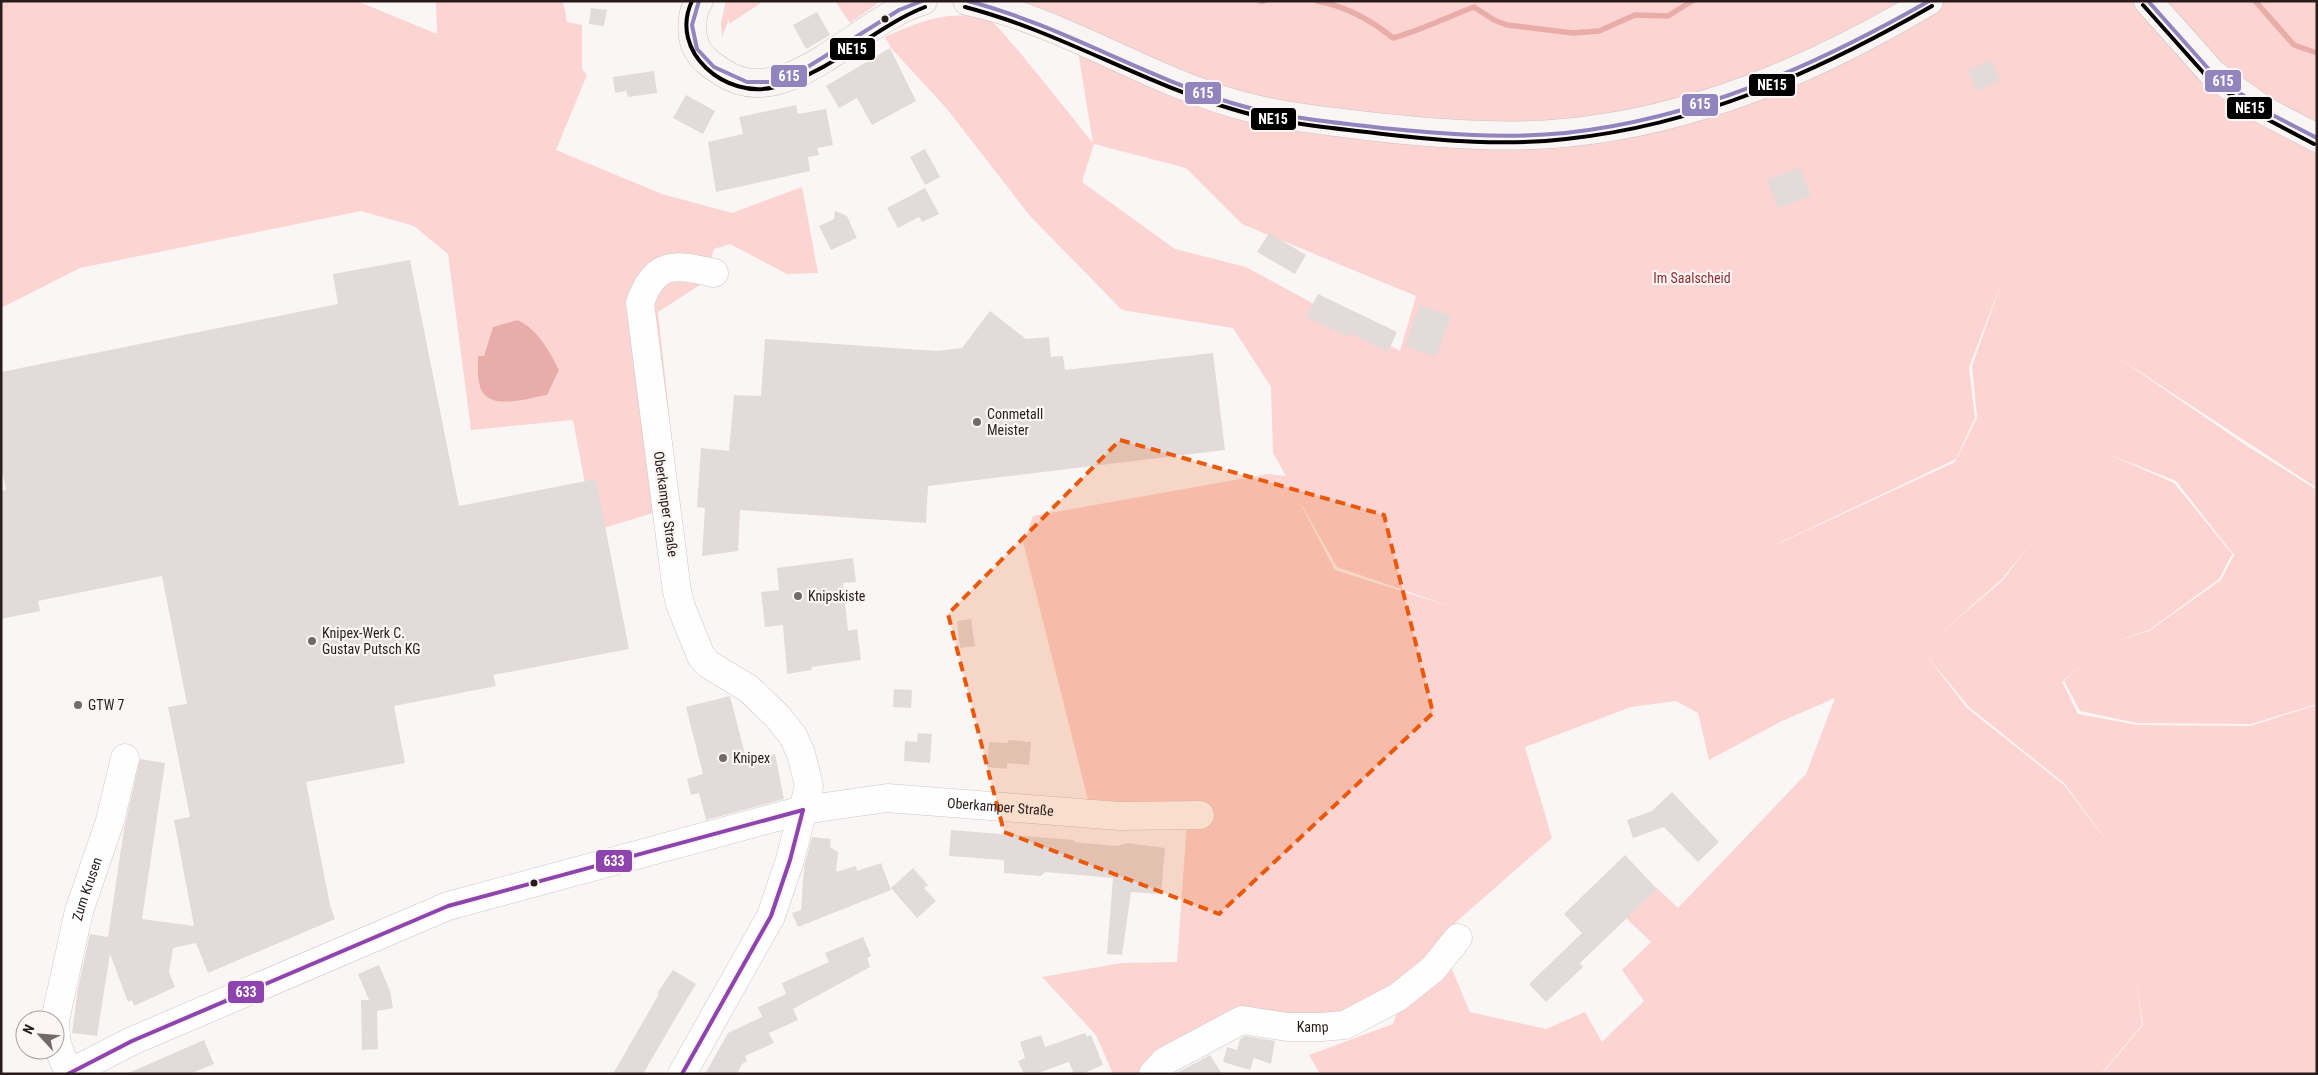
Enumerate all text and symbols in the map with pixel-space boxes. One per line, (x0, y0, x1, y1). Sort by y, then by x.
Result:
unlabelled marker (880, 14, 890, 24)
line badge: NE15 (829, 37, 876, 61)
text: NE15 (837, 41, 867, 57)
line badge: 615 (770, 64, 808, 88)
text: 615 (778, 68, 800, 84)
line badge: 615 (2204, 69, 2242, 93)
line badge: NE15 (1748, 73, 1796, 97)
text: 615 (2212, 73, 2234, 89)
text: NE15 (1757, 77, 1787, 93)
line badge: 615 (1184, 81, 1222, 105)
text: 615 (1192, 85, 1214, 101)
line badge: 615 (1681, 93, 1719, 117)
text: 615 (1689, 96, 1711, 112)
line badge: NE15 (2226, 96, 2273, 120)
text: NE15 (2235, 100, 2265, 116)
line badge: NE15 (1250, 107, 1297, 131)
text: NE15 (1258, 111, 1288, 127)
park label: Im Saalscheid (1653, 270, 1731, 286)
place label: Conmetall Meister (987, 406, 1043, 438)
marker: Conmetall Meister (971, 416, 983, 428)
street label: Oberkamper Straße (651, 450, 681, 558)
place label: Knipskiste (808, 588, 866, 604)
marker: Knipskiste (792, 590, 804, 602)
place label: Knipex-Werk C. Gustav Putsch KG (322, 625, 421, 657)
marker: Knipex-Werk C. Gustav Putsch KG (306, 635, 318, 647)
place label: GTW 7 (88, 697, 125, 713)
marker: GTW 7 (72, 699, 84, 711)
place label: Knipex (733, 750, 770, 766)
marker: Knipex (717, 752, 729, 764)
street label: Oberkamper Straße (947, 795, 1055, 819)
line badge: 633 (595, 849, 633, 873)
text: 633 (603, 853, 625, 869)
street label: Zum Krusen (69, 855, 105, 922)
unlabelled marker (529, 878, 539, 888)
line badge: 633 (227, 980, 265, 1004)
text: 633 (235, 984, 257, 1000)
north arrow (15, 1010, 65, 1060)
street label: Kamp (1297, 1018, 1329, 1035)
text: N (19, 1022, 37, 1037)

